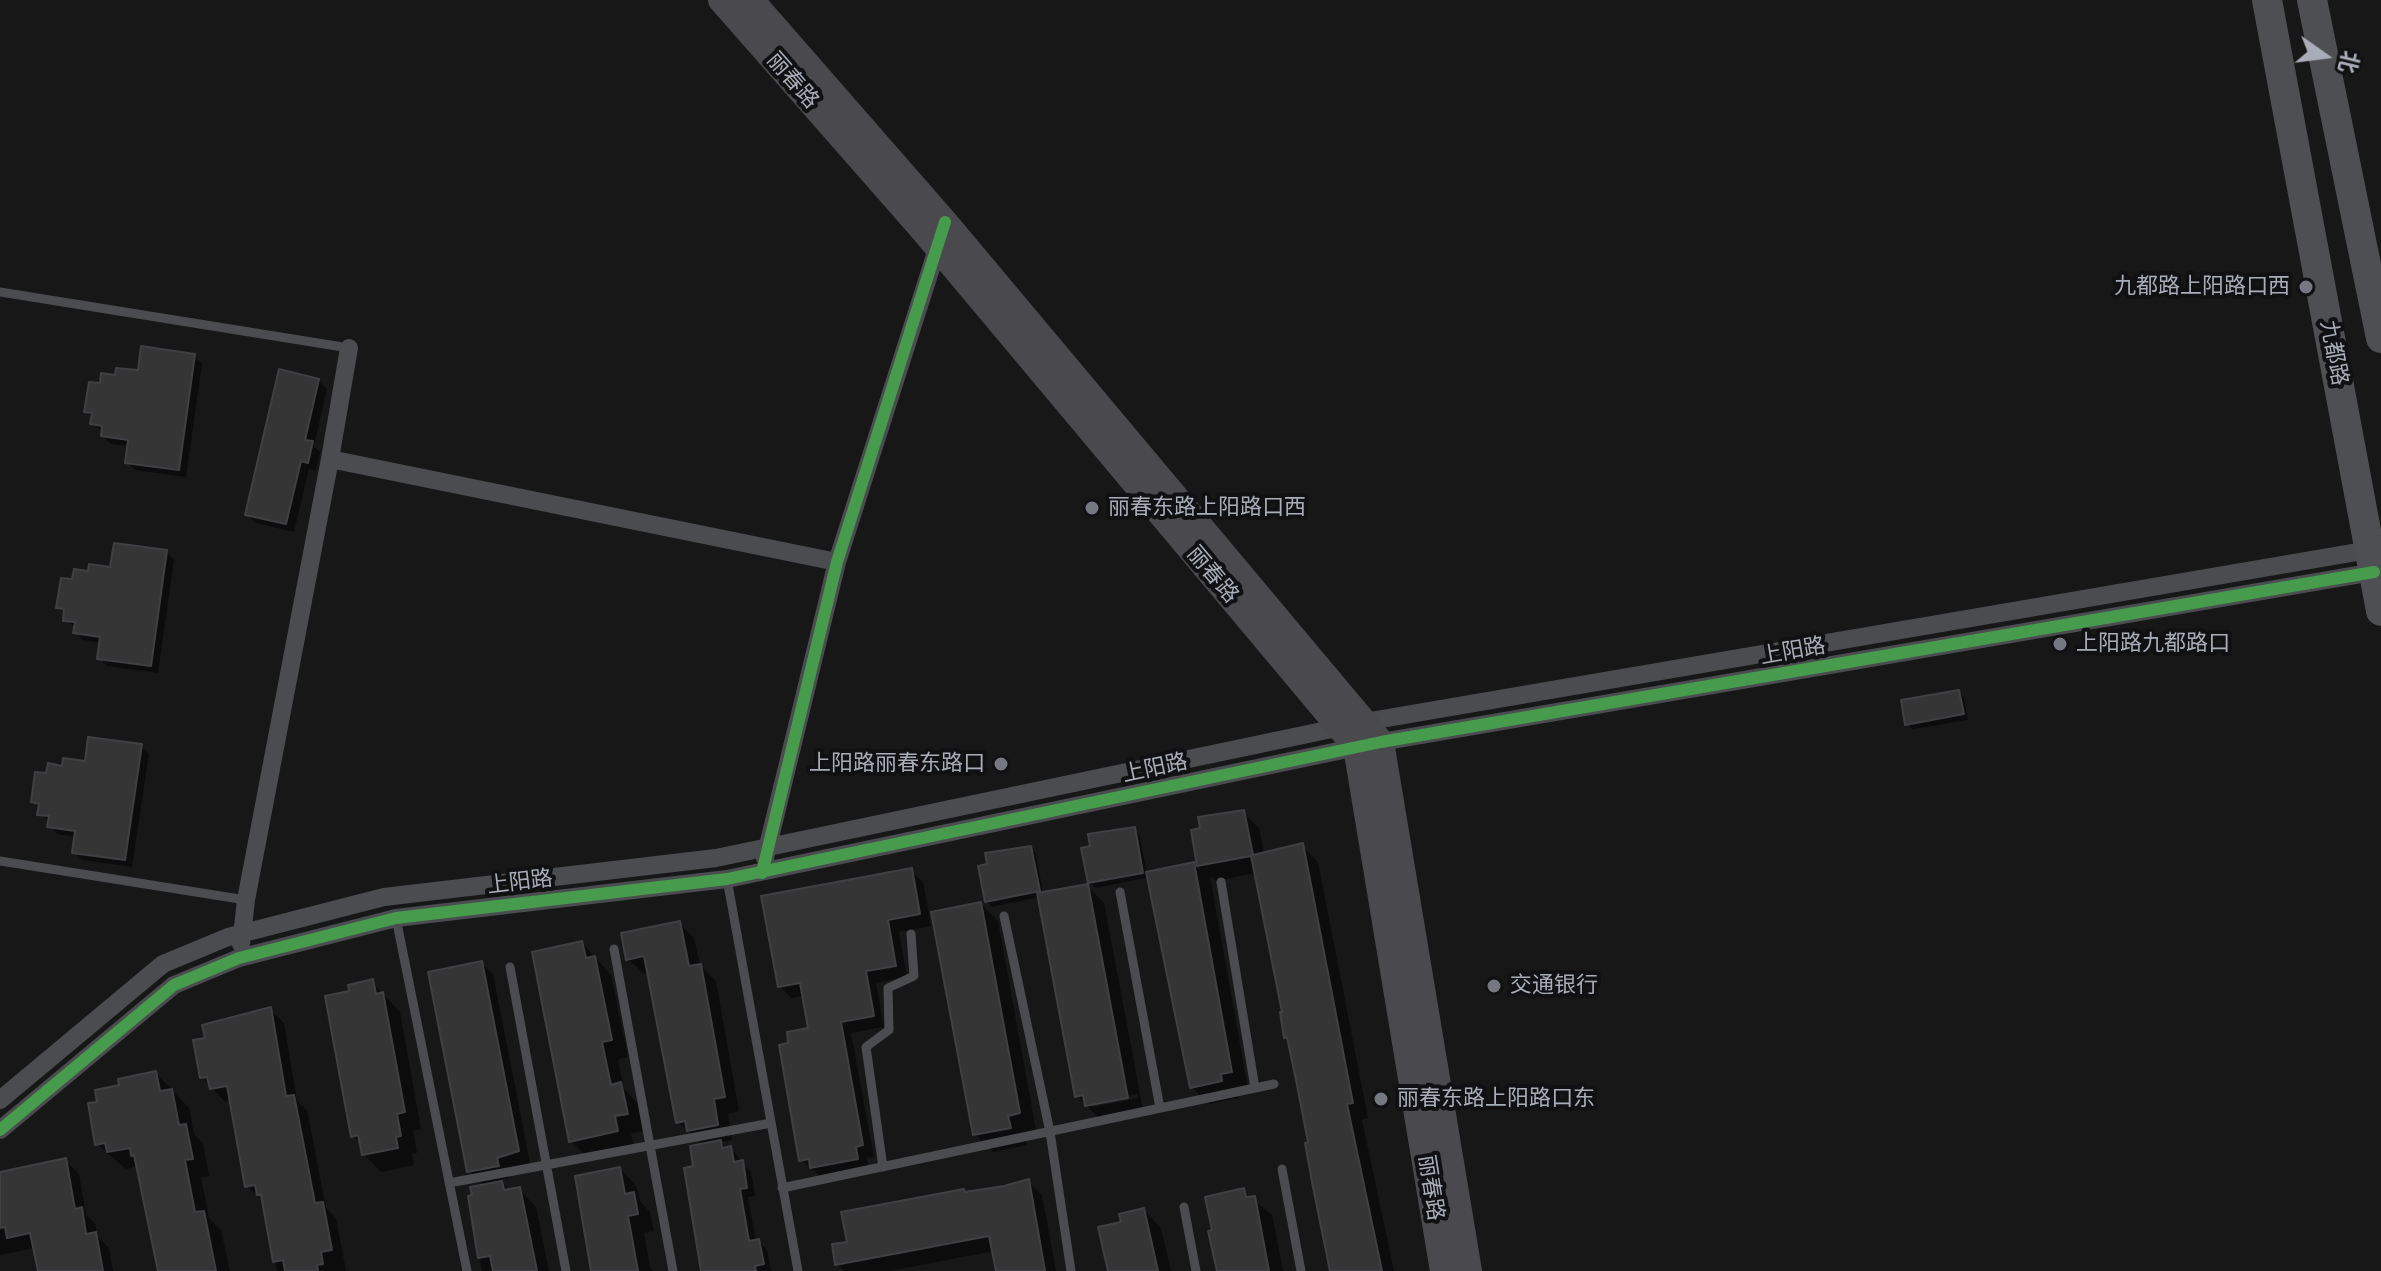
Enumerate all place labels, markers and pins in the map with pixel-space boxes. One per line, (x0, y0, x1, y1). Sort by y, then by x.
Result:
place label: 九都路上阳路口西 (2114, 274, 2290, 300)
marker: 九都路上阳路口西 (2297, 278, 2315, 296)
place label: 丽春东路上阳路口西 (1108, 495, 1306, 521)
marker: 丽春东路上阳路口西 (1083, 499, 1101, 517)
place label: 上阳路九都路口 (2076, 631, 2230, 657)
marker: 上阳路九都路口 (2051, 635, 2069, 653)
place label: 上阳路丽春东路口 (809, 751, 985, 777)
marker: 上阳路丽春东路口 (992, 755, 1010, 773)
place label: 交通银行 (1510, 973, 1598, 999)
marker: 交通银行 (1485, 977, 1503, 995)
place label: 丽春东路上阳路口东 (1397, 1086, 1595, 1112)
marker: 丽春东路上阳路口东 (1372, 1090, 1390, 1108)

